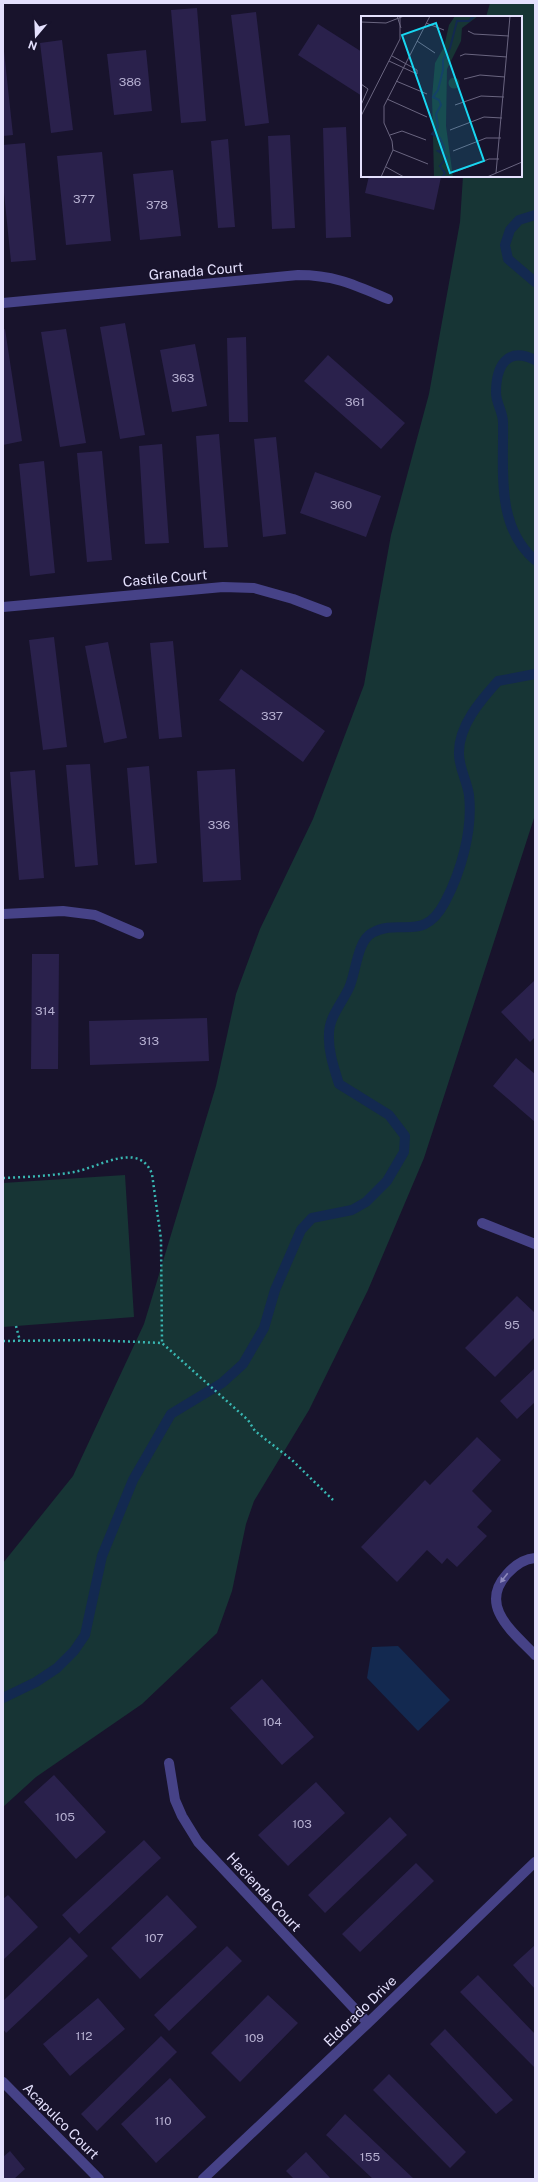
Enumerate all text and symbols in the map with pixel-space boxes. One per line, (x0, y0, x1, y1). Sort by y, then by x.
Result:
north arrow (16, 16, 56, 56)
inset map (361, 16, 522, 177)
text: N (27, 38, 39, 53)
house number: 386 (119, 75, 141, 89)
house number: 377 (73, 192, 95, 206)
house number: 378 (146, 198, 168, 212)
street label: Granada Court (148, 259, 244, 283)
house number: 363 (172, 371, 194, 385)
house number: 361 (345, 395, 365, 409)
house number: 360 (330, 498, 352, 512)
street label: Castile Court (122, 566, 208, 590)
house number: 337 (261, 709, 283, 723)
house number: 336 (208, 818, 230, 832)
house number: 314 (35, 1004, 55, 1018)
house number: 313 (139, 1034, 159, 1048)
house number: 95 (504, 1318, 520, 1332)
one-way arrow (500, 1573, 508, 1584)
house number: 104 (262, 1715, 282, 1729)
house number: 105 (55, 1810, 75, 1824)
house number: 103 (292, 1817, 312, 1831)
street label: Hacienda Court (224, 1849, 304, 1935)
house number: 107 (144, 1931, 164, 1945)
street label: Eldorado Drive (320, 1972, 400, 2050)
house number: 112 (76, 2029, 92, 2043)
house number: 109 (244, 2031, 264, 2045)
street label: Acapulco Court (20, 2080, 102, 2162)
house number: 110 (154, 2114, 172, 2128)
house number: 155 (360, 2150, 380, 2164)

